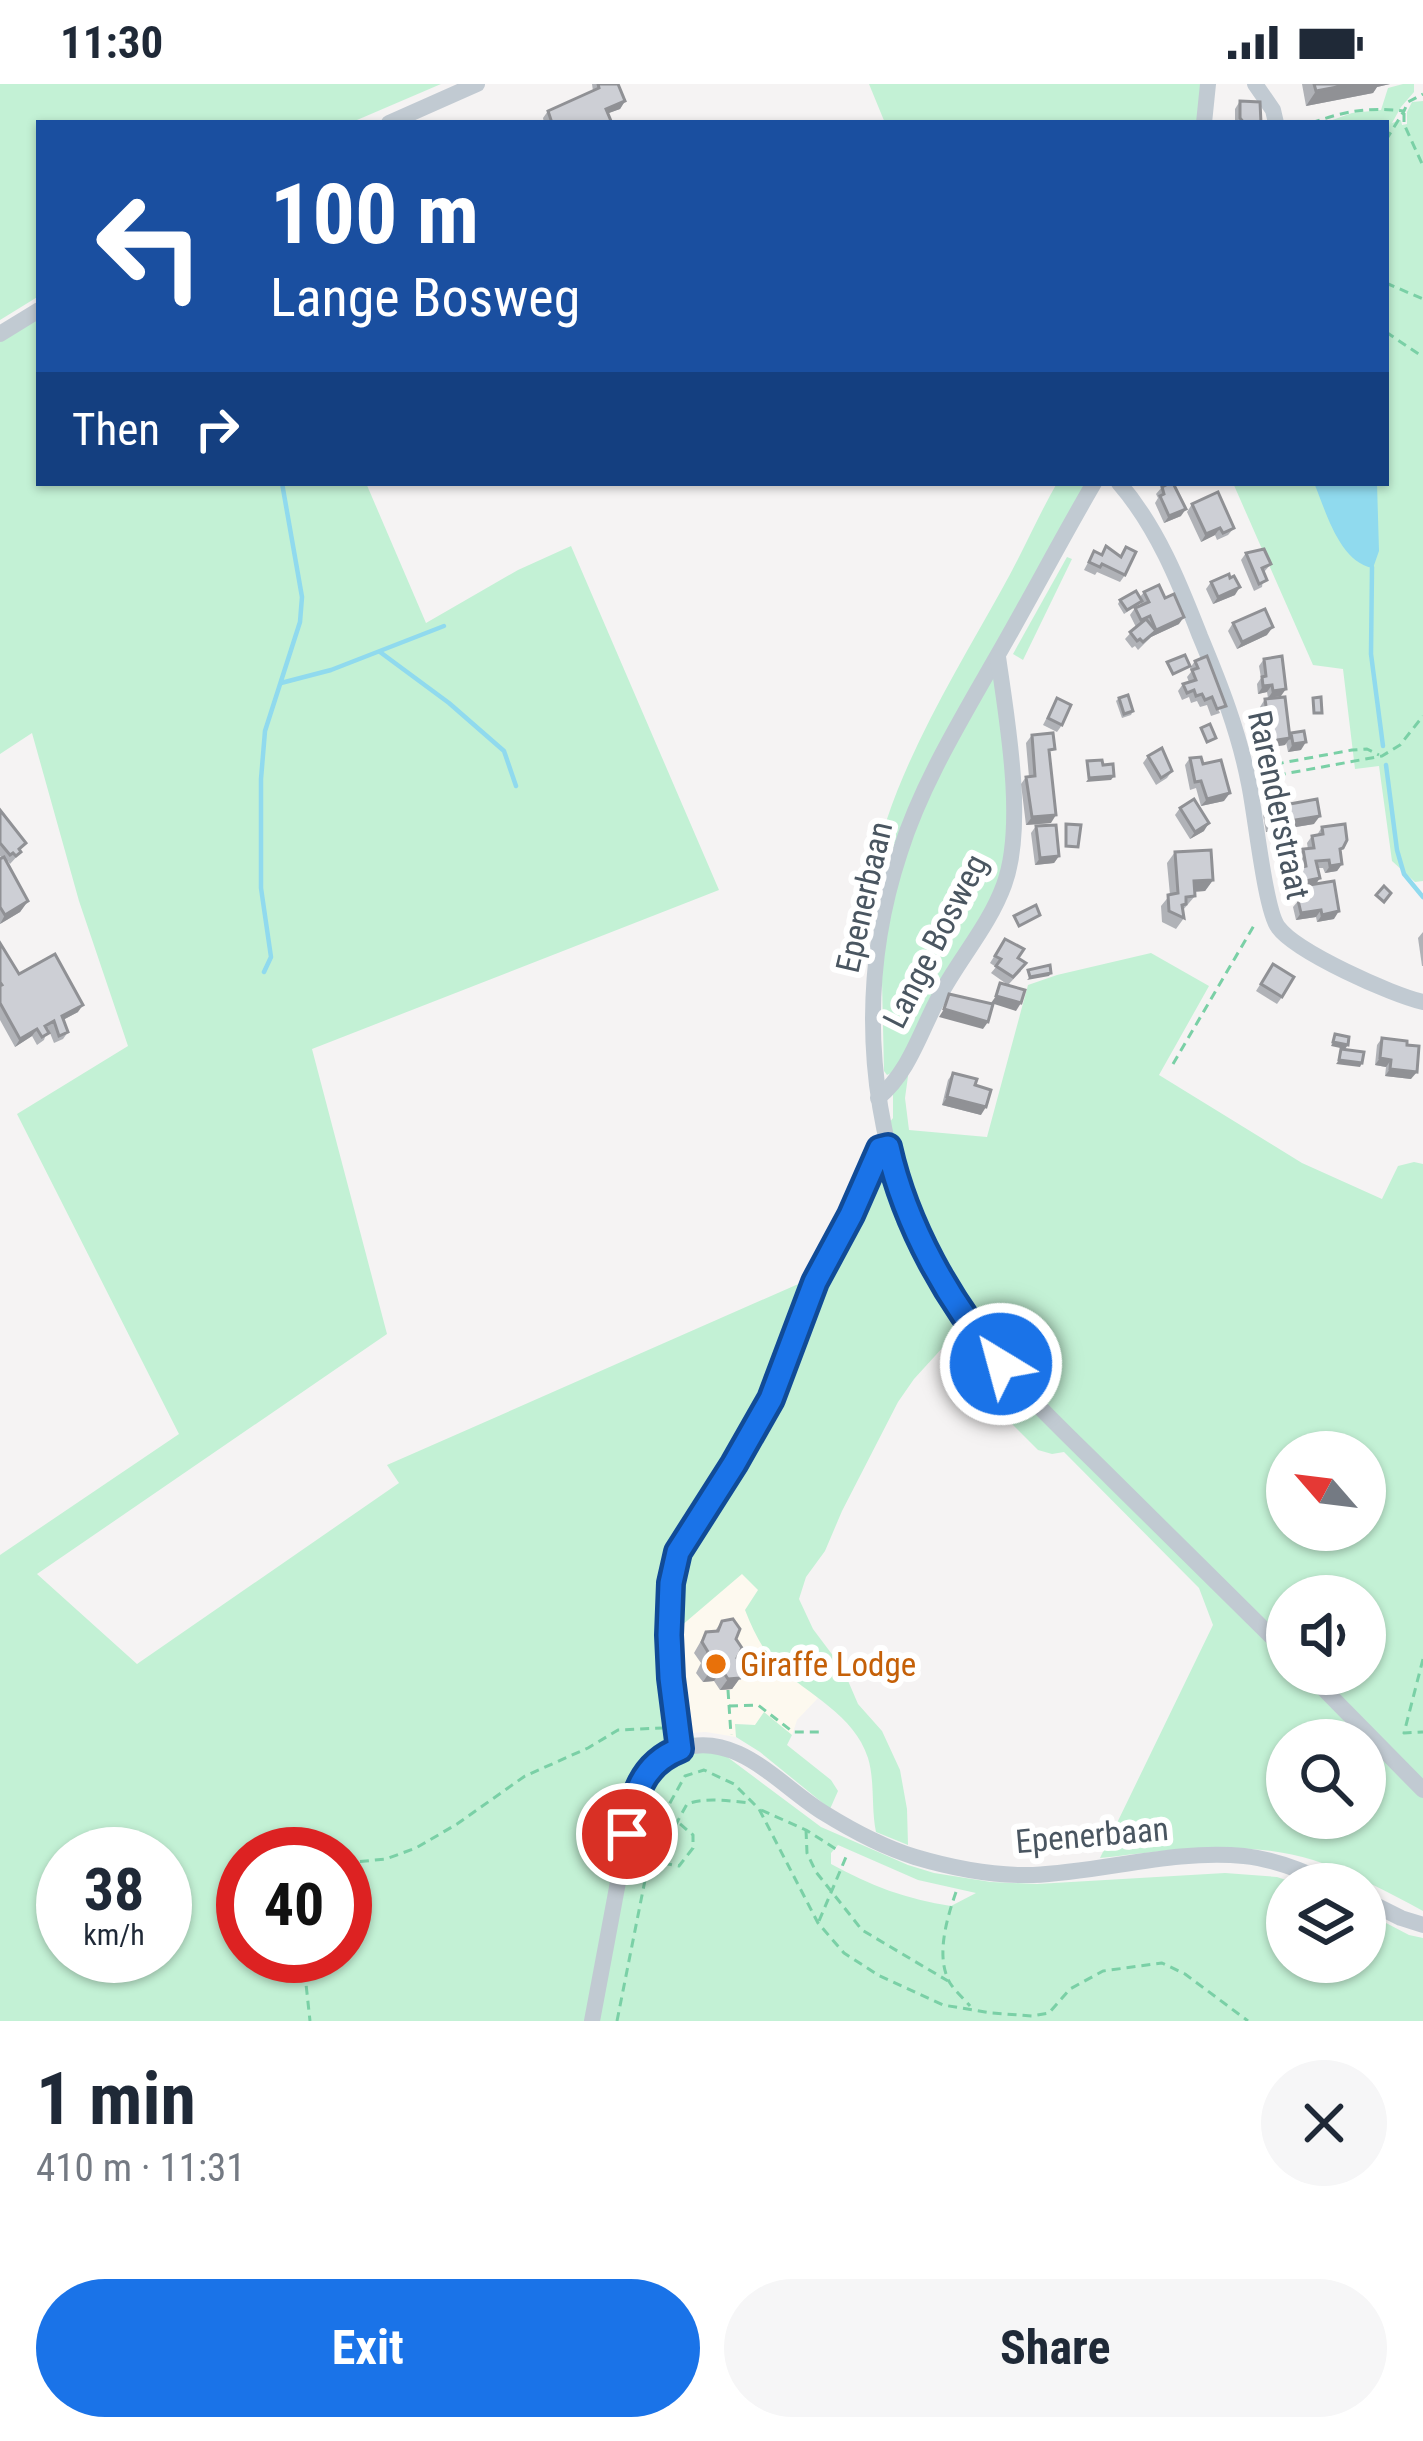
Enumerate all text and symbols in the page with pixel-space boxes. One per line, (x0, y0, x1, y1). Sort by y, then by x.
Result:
text: 11:30 (60, 16, 163, 69)
text: 100 m (270, 165, 479, 264)
icon: left (72, 168, 228, 324)
text: Lange Bosweg (270, 266, 580, 329)
icon: right (184, 396, 250, 462)
text: Then (72, 403, 160, 456)
street label: Rarenderstraat (1240, 707, 1318, 903)
street label: Epenerbaan (828, 818, 900, 976)
street label: Lange Bosweg (875, 848, 995, 1034)
position arrow (938, 1301, 1064, 1427)
north arrow (1266, 1431, 1386, 1551)
map controls (1266, 1431, 1386, 1983)
button: sound (1266, 1575, 1386, 1695)
place label: Giraffe Lodge (740, 1645, 916, 1684)
marker: Giraffe Lodge (703, 1651, 729, 1677)
button: search (1266, 1719, 1386, 1839)
pin (576, 1783, 678, 1885)
icon: arrive (594, 1801, 660, 1867)
street label: Epenerbaan (1014, 1809, 1170, 1861)
speed limit sign: 40 (216, 1827, 372, 1983)
text: 38 (84, 1854, 144, 1925)
button: layers (1266, 1863, 1386, 1983)
text: km/h (83, 1917, 145, 1952)
text: 1 min (36, 2057, 196, 2142)
button: close (1261, 2060, 1387, 2186)
text: 410 m · 11:31 (36, 2145, 246, 2191)
button: Exit (36, 2279, 700, 2417)
button: Share (724, 2279, 1387, 2417)

